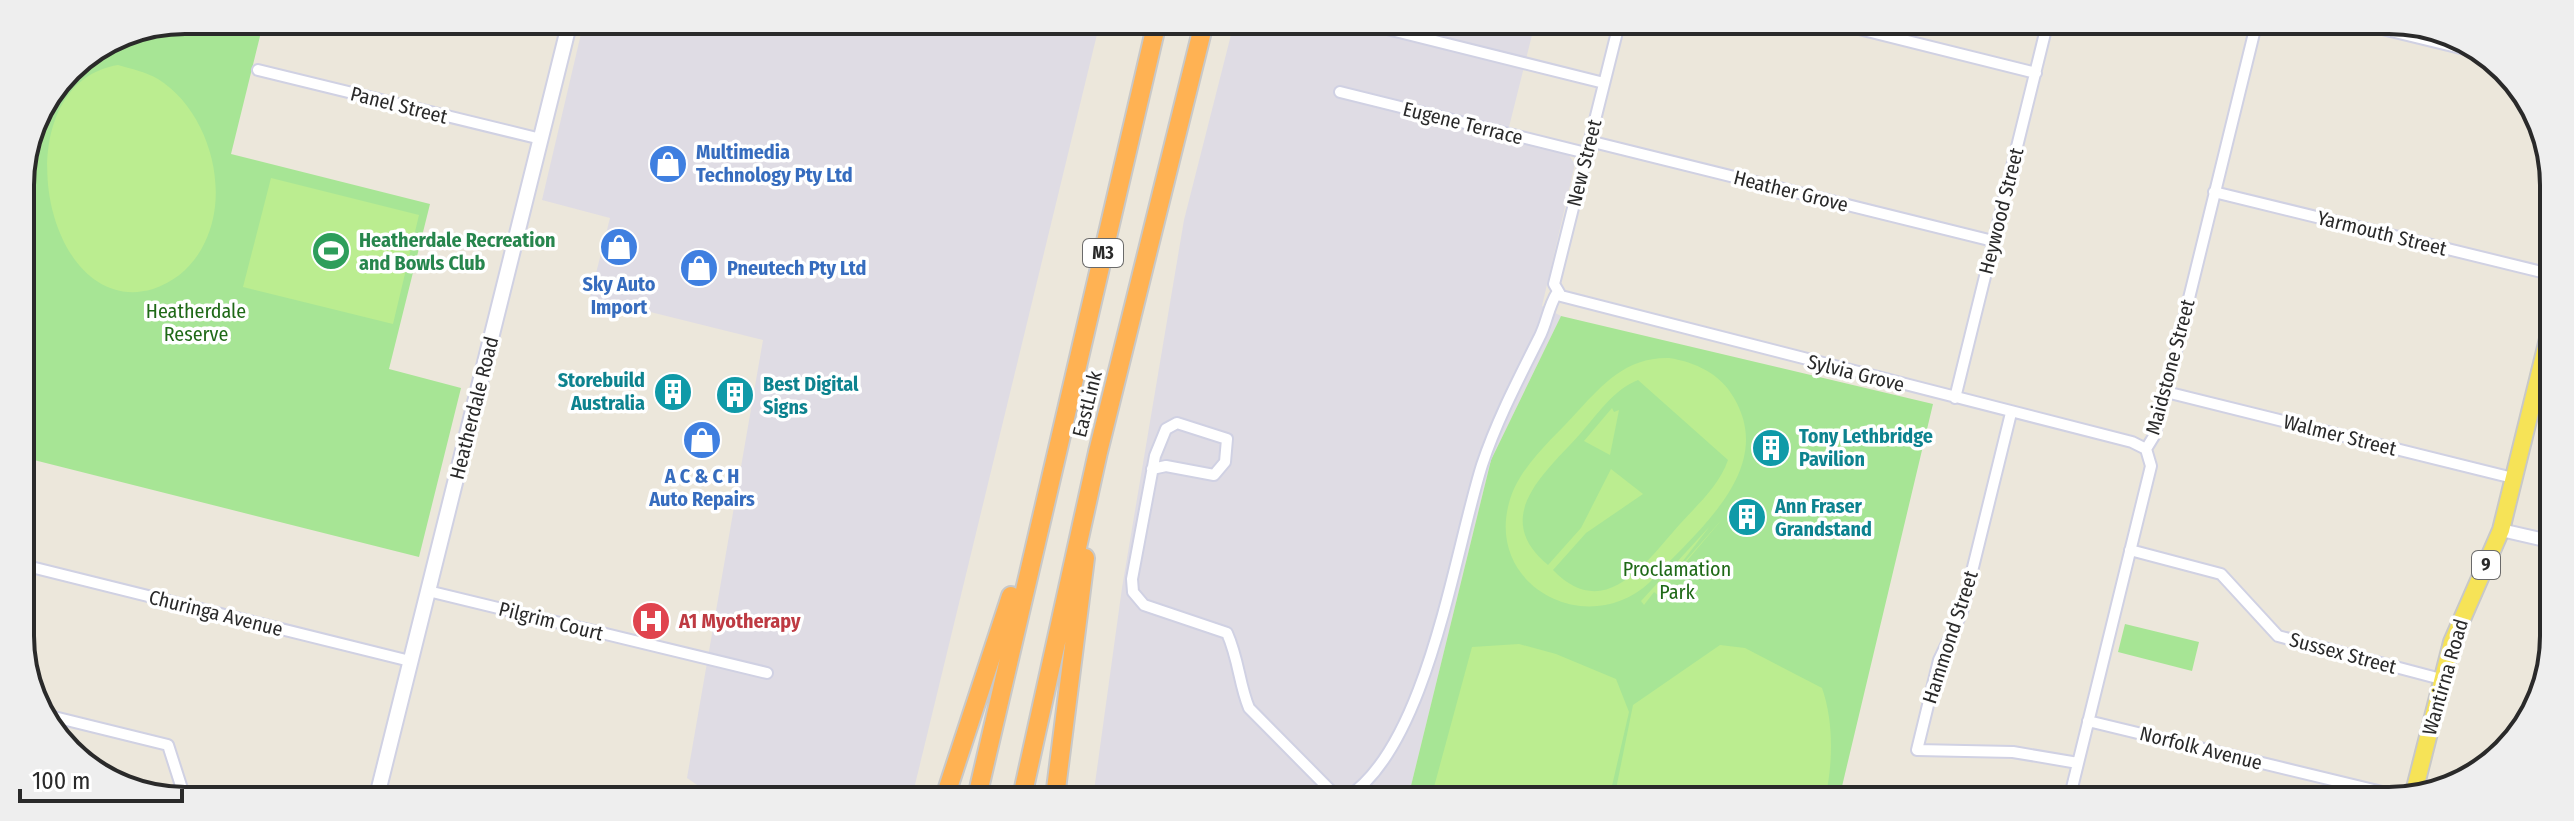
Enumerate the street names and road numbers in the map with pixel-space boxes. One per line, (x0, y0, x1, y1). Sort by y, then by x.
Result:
street label: Panel Street (348, 81, 450, 129)
street label: Eugene Terrace (1400, 96, 1526, 150)
street label: New Street (1562, 116, 1607, 209)
street label: Heywood Street (1974, 145, 2028, 277)
street label: Heather Grove (1731, 165, 1851, 217)
street label: Yarmouth Street (2315, 205, 2450, 261)
road number: M3 (1083, 239, 1123, 267)
street label: Maidstone Street (2140, 296, 2200, 437)
street label: Heatherdale Road (445, 334, 503, 482)
street label: Sylvia Grove (1805, 349, 1907, 397)
street label: EastLink (1067, 368, 1107, 440)
street label: Walmer Street (2281, 409, 2399, 461)
road number: 9 (2472, 551, 2500, 579)
street label: Hammond Street (1917, 567, 1983, 706)
street label: Churinga Avenue (147, 585, 285, 641)
street label: Pilgrim Court (496, 596, 606, 646)
street label: Wantirna Road (2417, 616, 2473, 738)
street label: Sussex Street (2287, 627, 2399, 679)
street label: Norfolk Avenue (2137, 721, 2265, 775)

